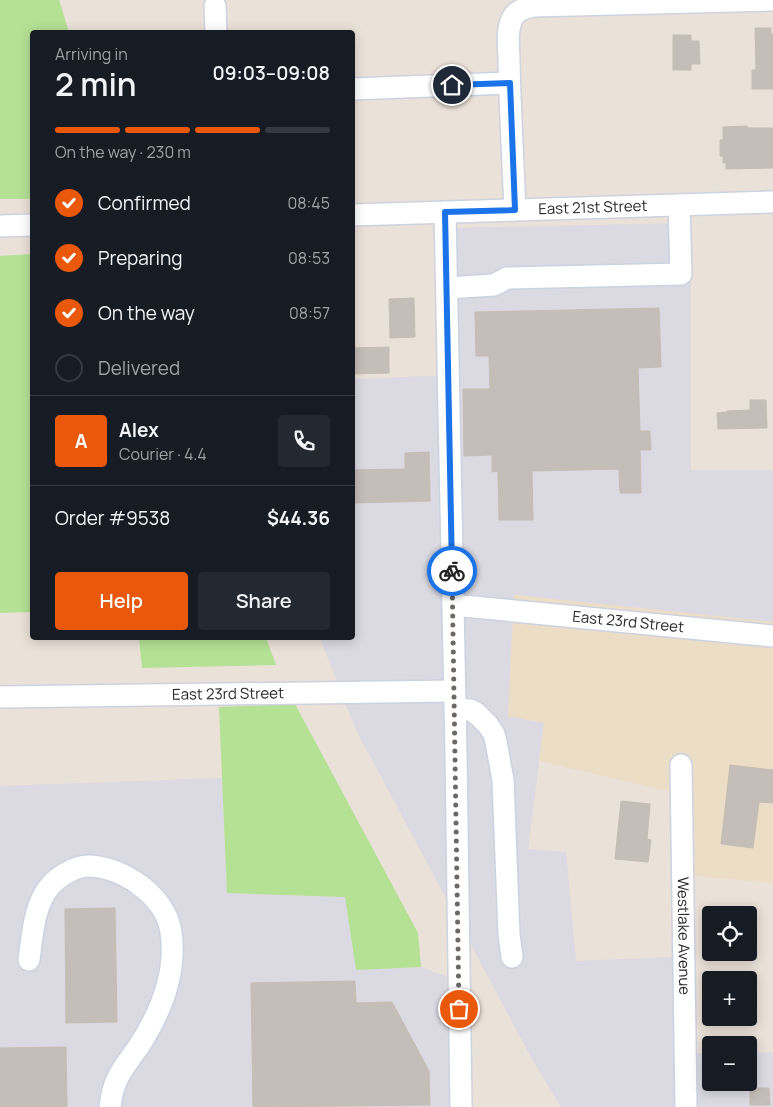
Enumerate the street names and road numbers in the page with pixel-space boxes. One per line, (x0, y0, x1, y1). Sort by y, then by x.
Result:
street label: East 21st Street (538, 195, 648, 219)
street label: East 23rd Street (572, 606, 685, 637)
street label: East 23rd Street (172, 682, 284, 705)
street label: Westlake Avenue (673, 877, 695, 995)

